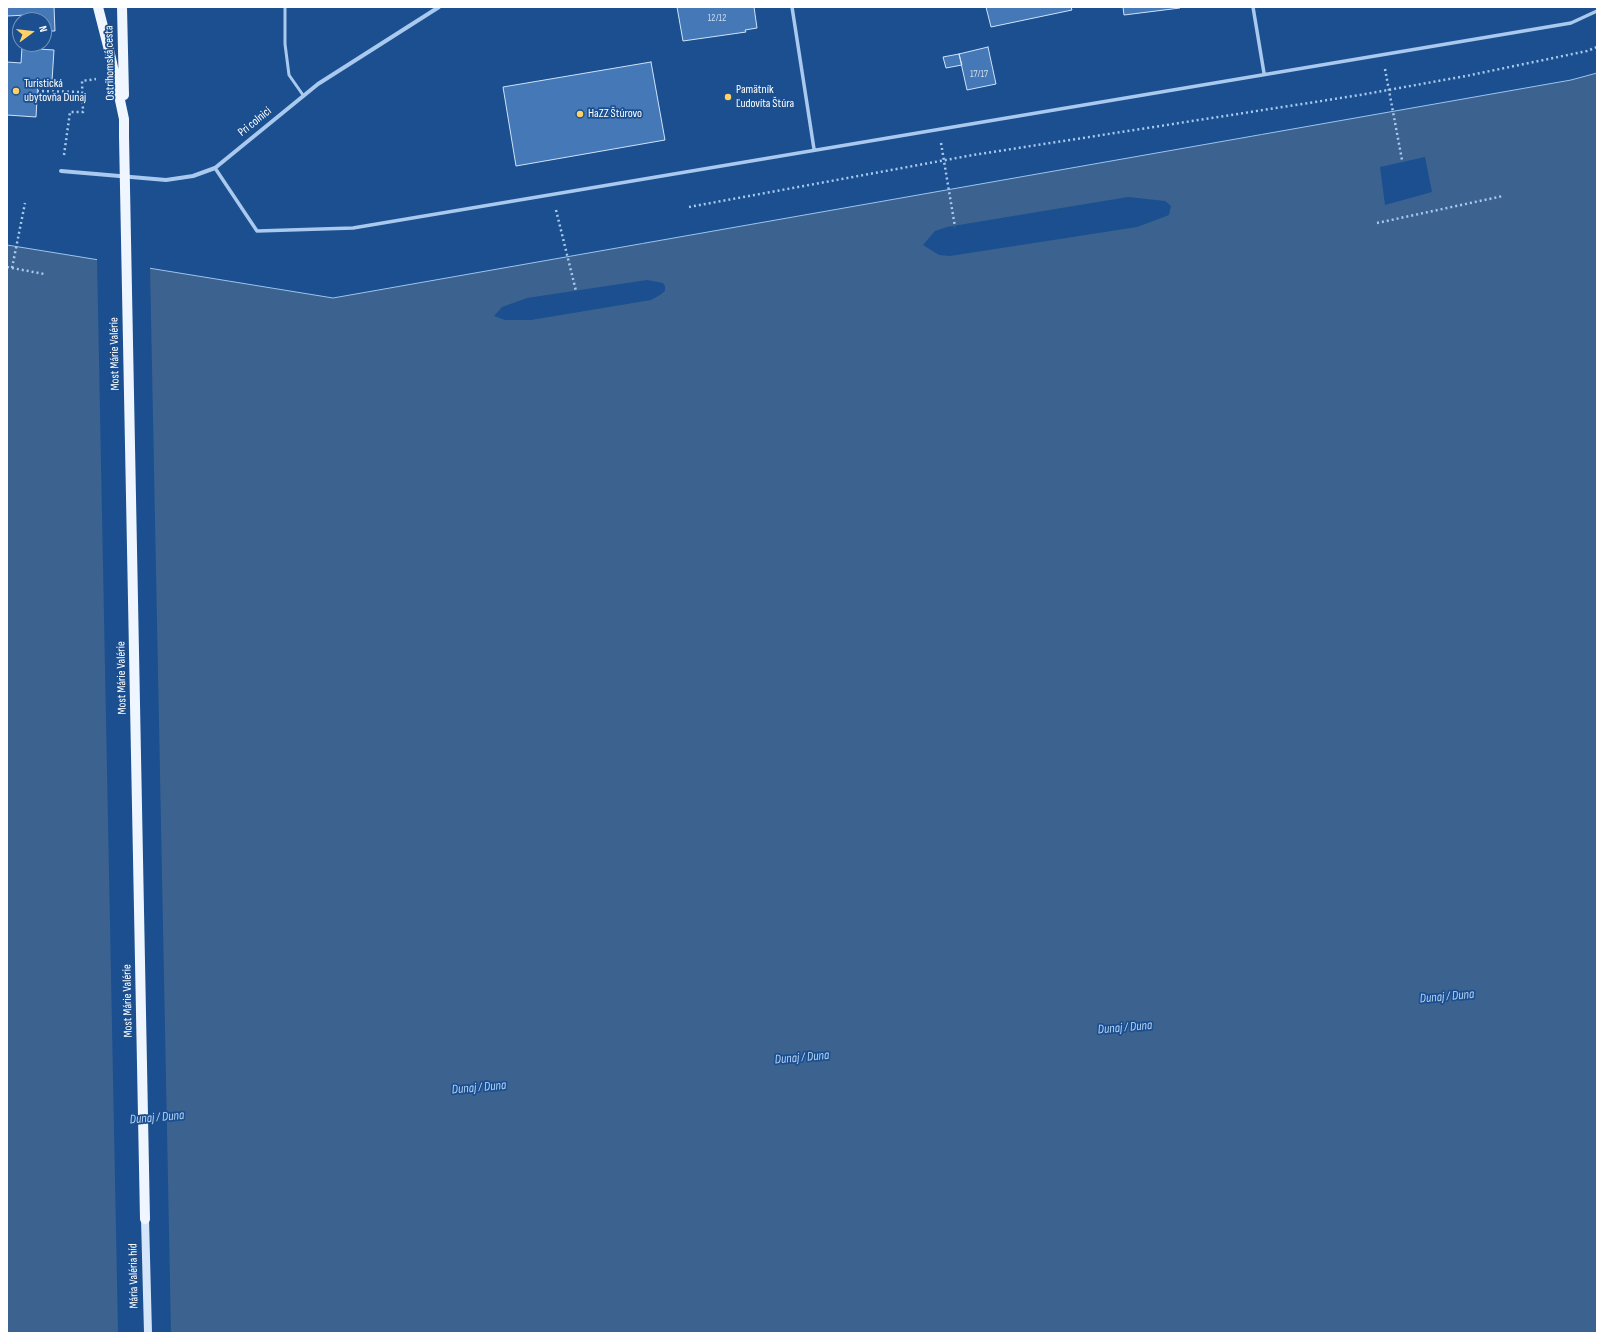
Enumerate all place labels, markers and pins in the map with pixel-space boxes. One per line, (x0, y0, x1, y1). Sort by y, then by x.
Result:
place label: Turistická ubytovňa Dunaj (24, 77, 86, 105)
place label: Pamätník Ľudovíta Štúra (736, 83, 794, 111)
marker: Turistická ubytovňa Dunaj (11, 86, 21, 96)
marker: Pamätník Ľudovíta Štúra (723, 92, 733, 102)
place label: HaZZ Štúrovo (588, 107, 642, 121)
marker: HaZZ Štúrovo (575, 109, 585, 119)

